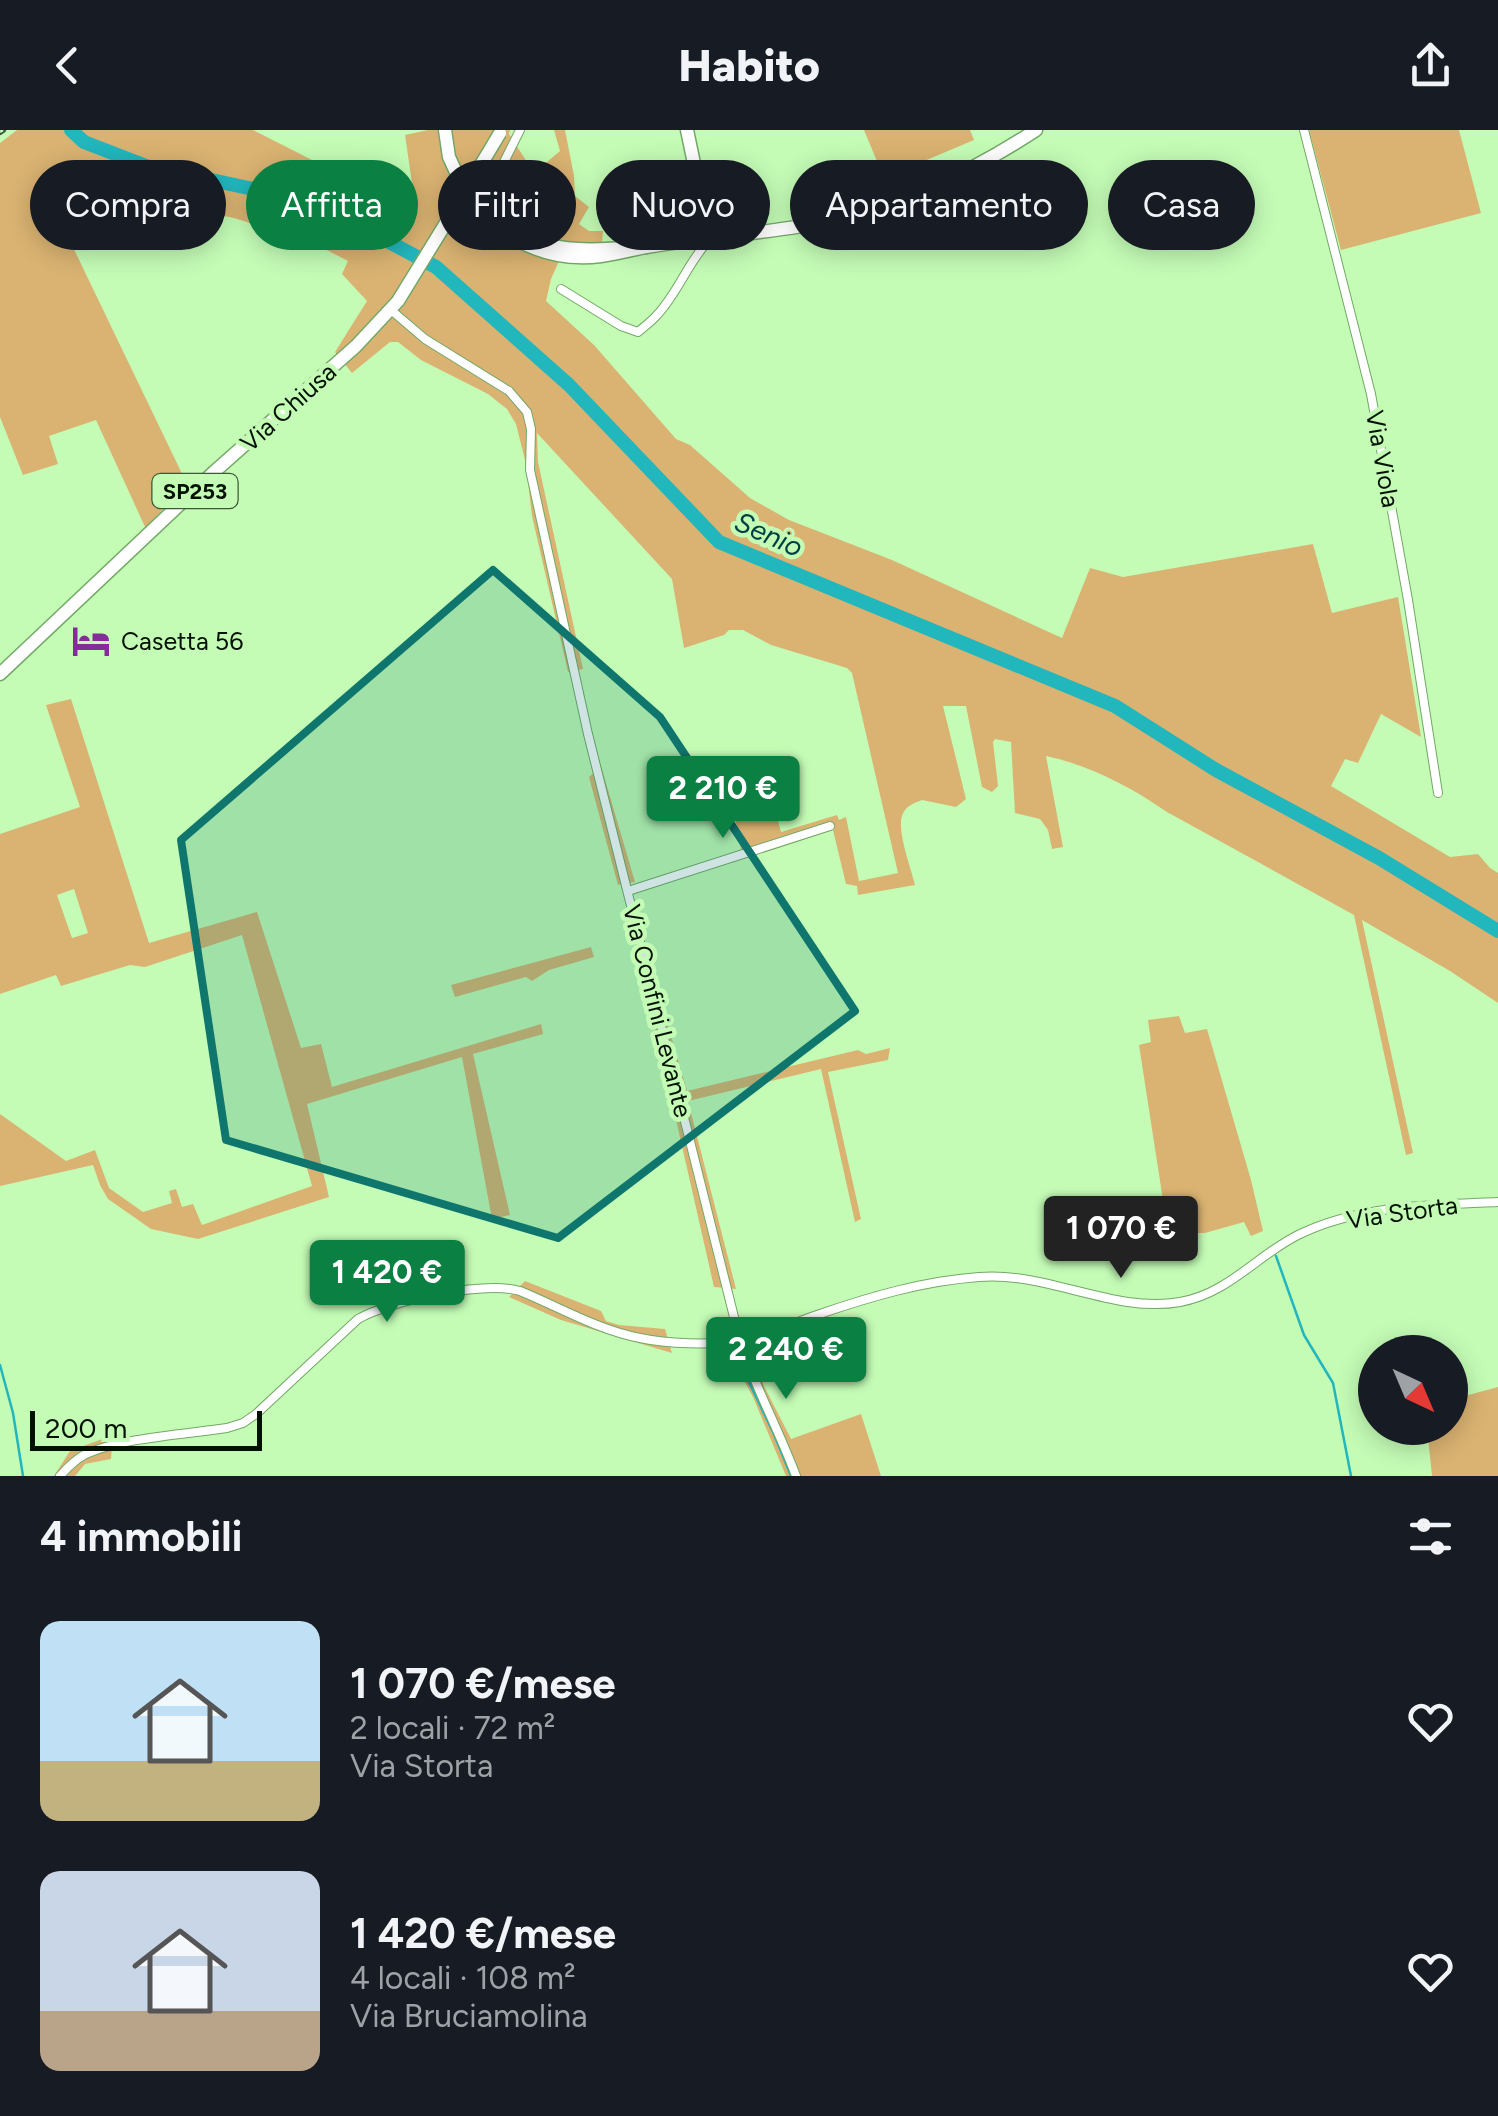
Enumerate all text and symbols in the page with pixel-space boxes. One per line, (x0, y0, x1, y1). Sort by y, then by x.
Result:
icon: back (40, 38, 95, 93)
text: Habito (678, 38, 820, 92)
icon: share (1403, 38, 1458, 93)
chip: Compra (30, 160, 226, 250)
chip: Affitta (246, 160, 418, 250)
chip: Filtri (438, 160, 576, 250)
chip: Nuovo (596, 160, 770, 250)
chip: Appartamento (790, 160, 1088, 250)
chip: Casa (1108, 160, 1255, 250)
street label: Via Chiusa (234, 356, 342, 458)
street label: Via Viola (1360, 408, 1406, 510)
road number: SP253 (152, 474, 238, 508)
water label: Senio (730, 504, 808, 564)
hotel icon: Casetta 56 (70, 620, 112, 662)
place label: Casetta 56 (121, 626, 243, 656)
pin: 2 210 € (631, 756, 815, 841)
text: 2 210 € (669, 769, 777, 807)
street label: Via Confini Levante (617, 901, 699, 1121)
street label: Via Storta (1345, 1189, 1459, 1235)
pin: 1 070 € (1029, 1196, 1213, 1281)
text: 1 070 € (1066, 1209, 1176, 1247)
pin: 1 420 € (295, 1240, 479, 1325)
text: 1 420 € (332, 1253, 442, 1291)
pin: 2 240 € (694, 1317, 878, 1402)
text: 2 240 € (728, 1330, 844, 1368)
north arrow (1358, 1335, 1468, 1445)
map controls (1358, 1335, 1468, 1445)
scale bar (30, 1406, 262, 1450)
text: 200 m (45, 1411, 127, 1445)
icon: filters (1403, 1509, 1458, 1564)
text: 4 immobili (40, 1511, 243, 1562)
text: 1 070 €/mese (350, 1658, 616, 1709)
icon: home (120, 1661, 240, 1781)
icon: heart (1403, 1694, 1458, 1749)
text: 2 locali · 72 m² (350, 1709, 555, 1747)
text: Via Storta (350, 1747, 493, 1785)
text: 1 420 €/mese (350, 1908, 616, 1959)
icon: home (120, 1911, 240, 2031)
icon: heart (1403, 1944, 1458, 1999)
text: 4 locali · 108 m² (350, 1959, 575, 1997)
text: Via Bruciamolina (350, 1997, 588, 2035)

